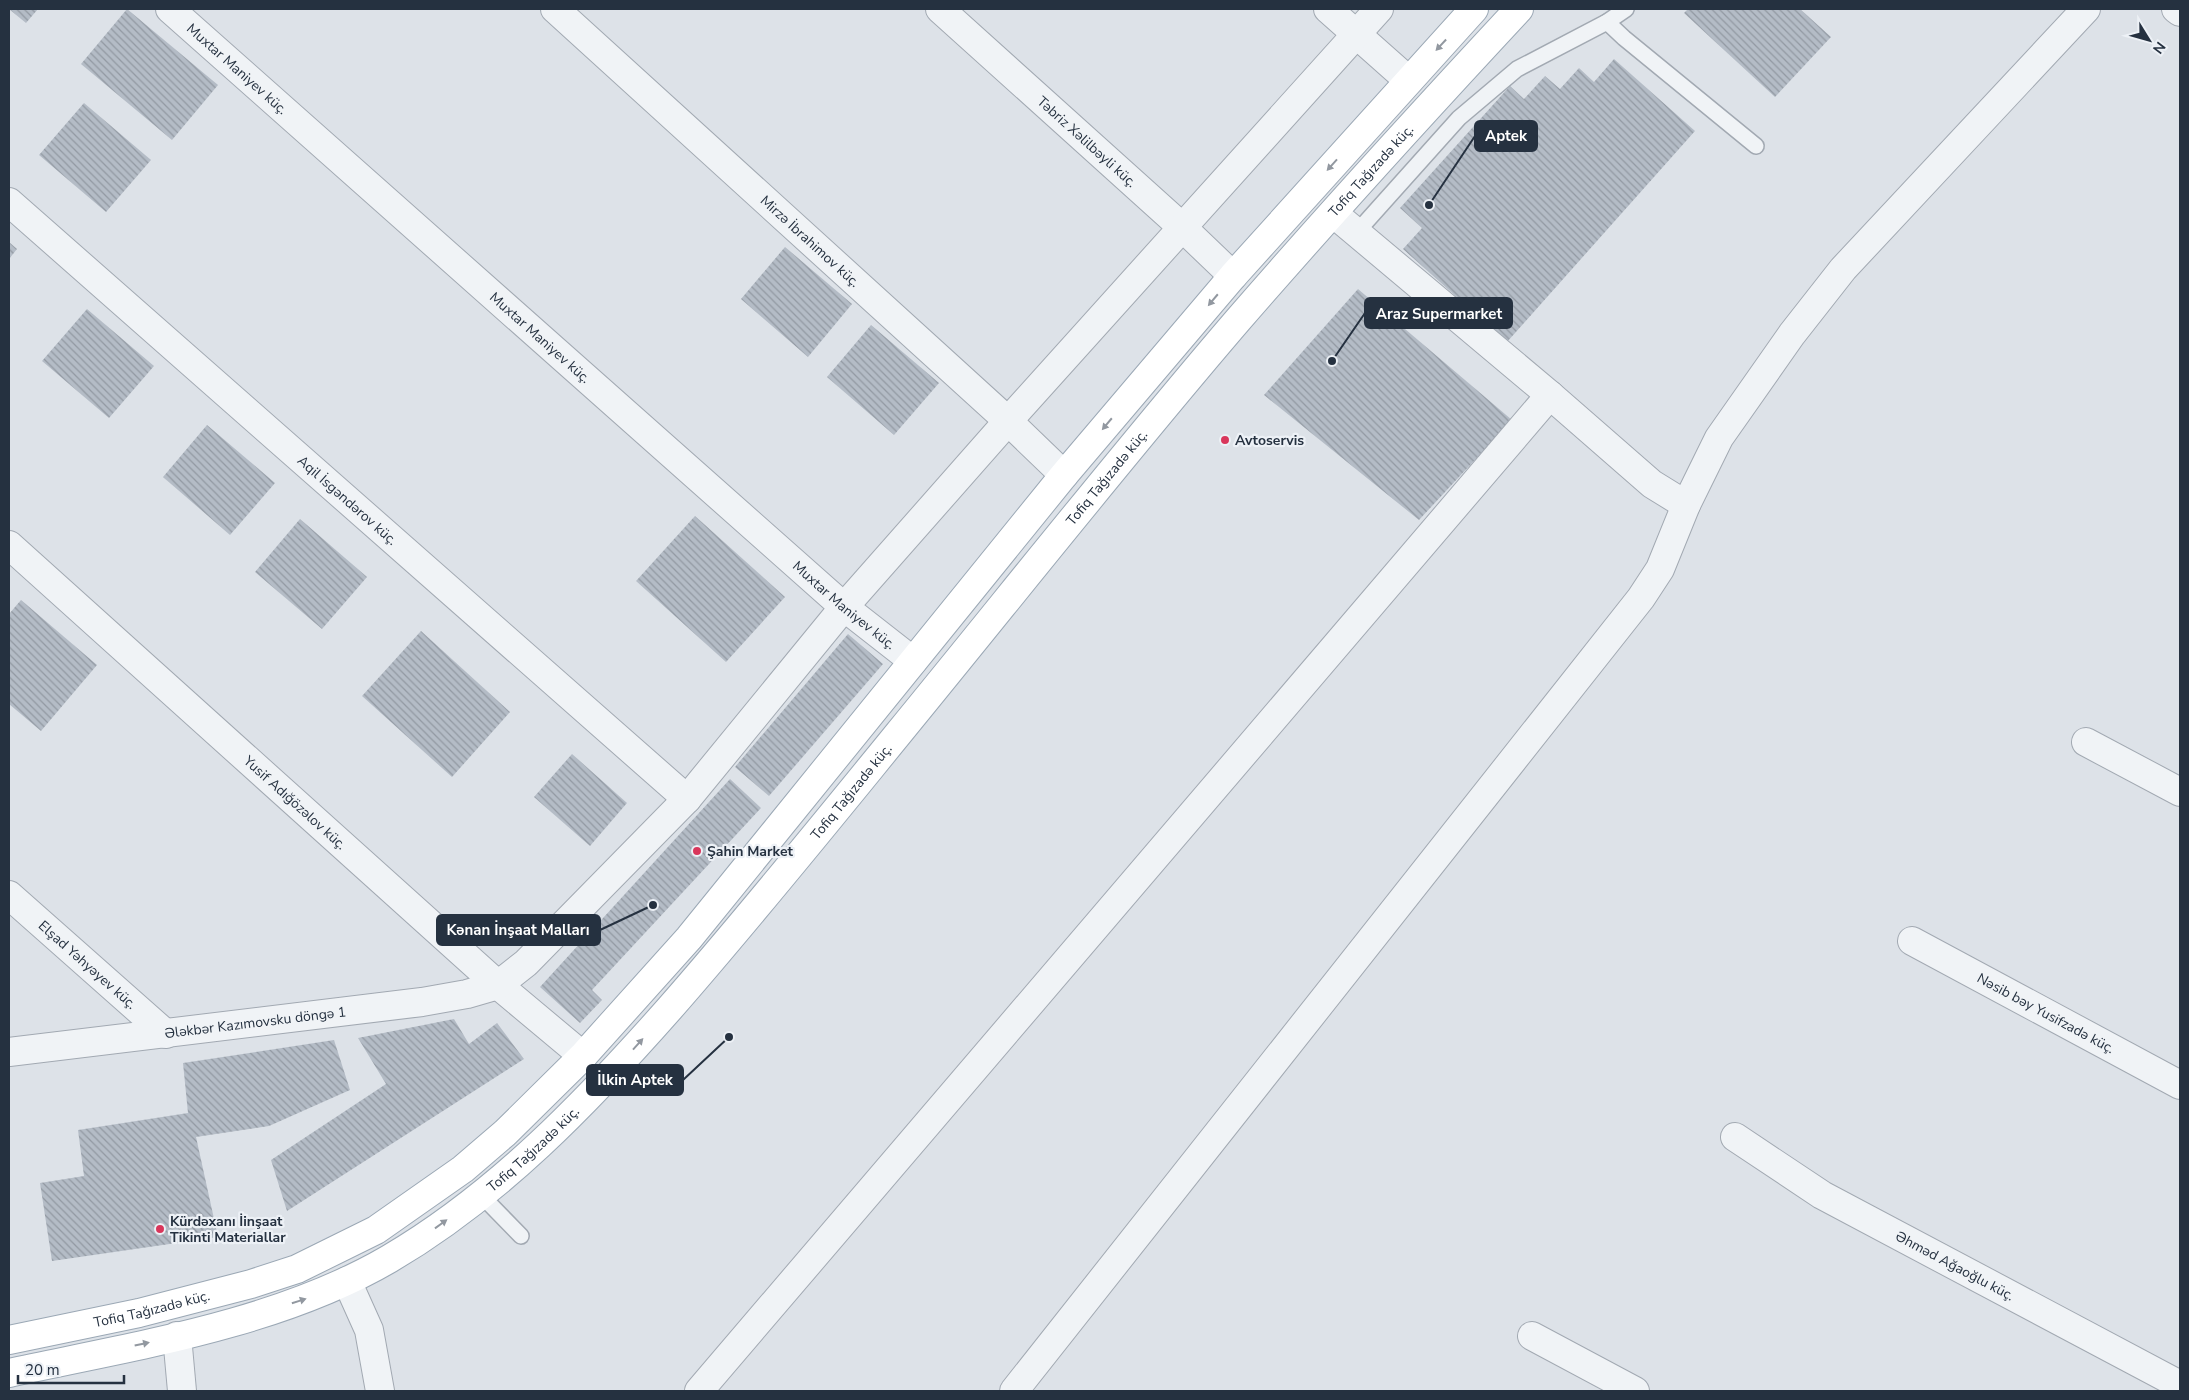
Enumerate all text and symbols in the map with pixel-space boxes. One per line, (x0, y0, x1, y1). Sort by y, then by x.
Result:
north arrow (2124, 15, 2174, 65)
street label: Muxtar Maniyev küç. (183, 19, 291, 119)
one-way arrow (1435, 38, 1447, 50)
text: N (2148, 38, 2170, 57)
street label: Təbriz Xəlilbəyli küç. (1033, 92, 1141, 192)
street label: Tofiq Tağızadə küç. (1324, 120, 1418, 221)
callout: Aptek (1475, 121, 1537, 151)
text: Aptek (1485, 126, 1528, 146)
one-way arrow (1326, 159, 1338, 171)
street label: Mirzə İbrahimov küç. (756, 191, 864, 292)
street label: Muxtar Maniyev küç. (485, 288, 594, 388)
one-way arrow (1207, 293, 1218, 306)
callout: Araz Supermarket (1365, 298, 1512, 328)
text: Araz Supermarket (1376, 304, 1502, 324)
one-way arrow (1102, 417, 1113, 430)
street label: Tofiq Tağızadə küç. (1062, 426, 1152, 530)
place label: Avtoservis (1235, 431, 1304, 450)
marker: Avtoservis (1219, 434, 1231, 446)
street label: Aqil İsgəndərov küç. (293, 451, 401, 550)
street label: Muxtar Maniyev küç. (788, 557, 899, 654)
street label: Tofiq Tağızadə küç. (807, 740, 896, 844)
street label: Yusif Adığözəlov küç. (239, 751, 350, 854)
place label: Şahin Market (707, 842, 793, 861)
marker: Şahin Market (691, 845, 703, 857)
callout: Kənan İnşaat Malları (437, 915, 600, 945)
street label: Elşad Yəhyəyev küç. (34, 916, 140, 1014)
text: Kənan İnşaat Malları (447, 920, 589, 940)
street label: Nəsib bəy Yusifzadə küç. (1974, 969, 2118, 1058)
street label: Ələkbər Kazımovsku döngə 1 (163, 1002, 347, 1043)
one-way arrow (632, 1038, 644, 1050)
callout: İlkin Aptek (587, 1065, 683, 1095)
text: İlkin Aptek (597, 1070, 674, 1090)
street label: Tofiq Tağızadə küç. (483, 1102, 584, 1197)
place label: Kürdəxanı İinşaat Tikinti Materiallar (170, 1212, 286, 1247)
one-way arrow (434, 1219, 448, 1229)
marker: Kürdəxanı İinşaat Tikinti Materiallar (154, 1223, 166, 1235)
street label: Əhməd Ağaoğlu küç. (1892, 1227, 2017, 1305)
street label: Tofiq Tağızadə küç. (92, 1286, 212, 1332)
one-way arrow (291, 1297, 306, 1304)
one-way arrow (134, 1340, 149, 1348)
scale bar (18, 1352, 124, 1384)
text: 20 m (25, 1360, 60, 1380)

